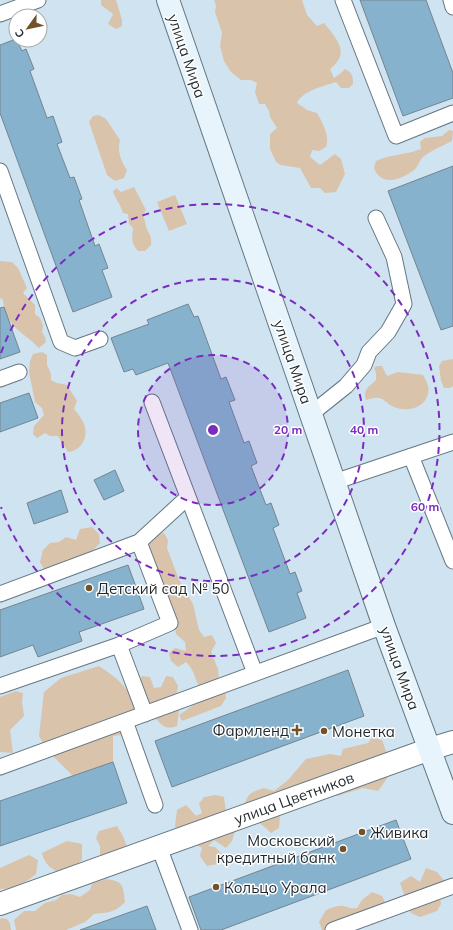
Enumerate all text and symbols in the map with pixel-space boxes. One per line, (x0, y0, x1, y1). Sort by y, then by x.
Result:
north arrow (8, 8, 48, 48)
street label: улица Мира (164, 11, 210, 101)
text: С (11, 26, 28, 40)
street label: улица Мира (270, 317, 316, 407)
text: 20 m (274, 422, 302, 437)
text: 40 m (350, 422, 378, 437)
centre of rings (206, 423, 220, 437)
text: 60 m (411, 499, 439, 514)
place label: Детский сад № 50 (97, 579, 230, 598)
marker: Детский сад № 50 (84, 583, 94, 593)
street label: улица Мира (376, 624, 424, 712)
place label: Фармленд (212, 721, 289, 740)
place label: Монетка (332, 722, 395, 741)
marker: Фармленд (292, 725, 302, 735)
marker: Монетка (319, 726, 329, 736)
street label: улица Цветников (231, 767, 357, 829)
place label: Живика (370, 823, 428, 842)
marker: Живика (357, 827, 367, 837)
place label: Московский кредитный банк (217, 831, 336, 867)
marker: Московский кредитный банк (338, 844, 348, 854)
place label: Кольцо Урала (224, 878, 327, 897)
marker: Кольцо Урала (211, 882, 221, 892)

